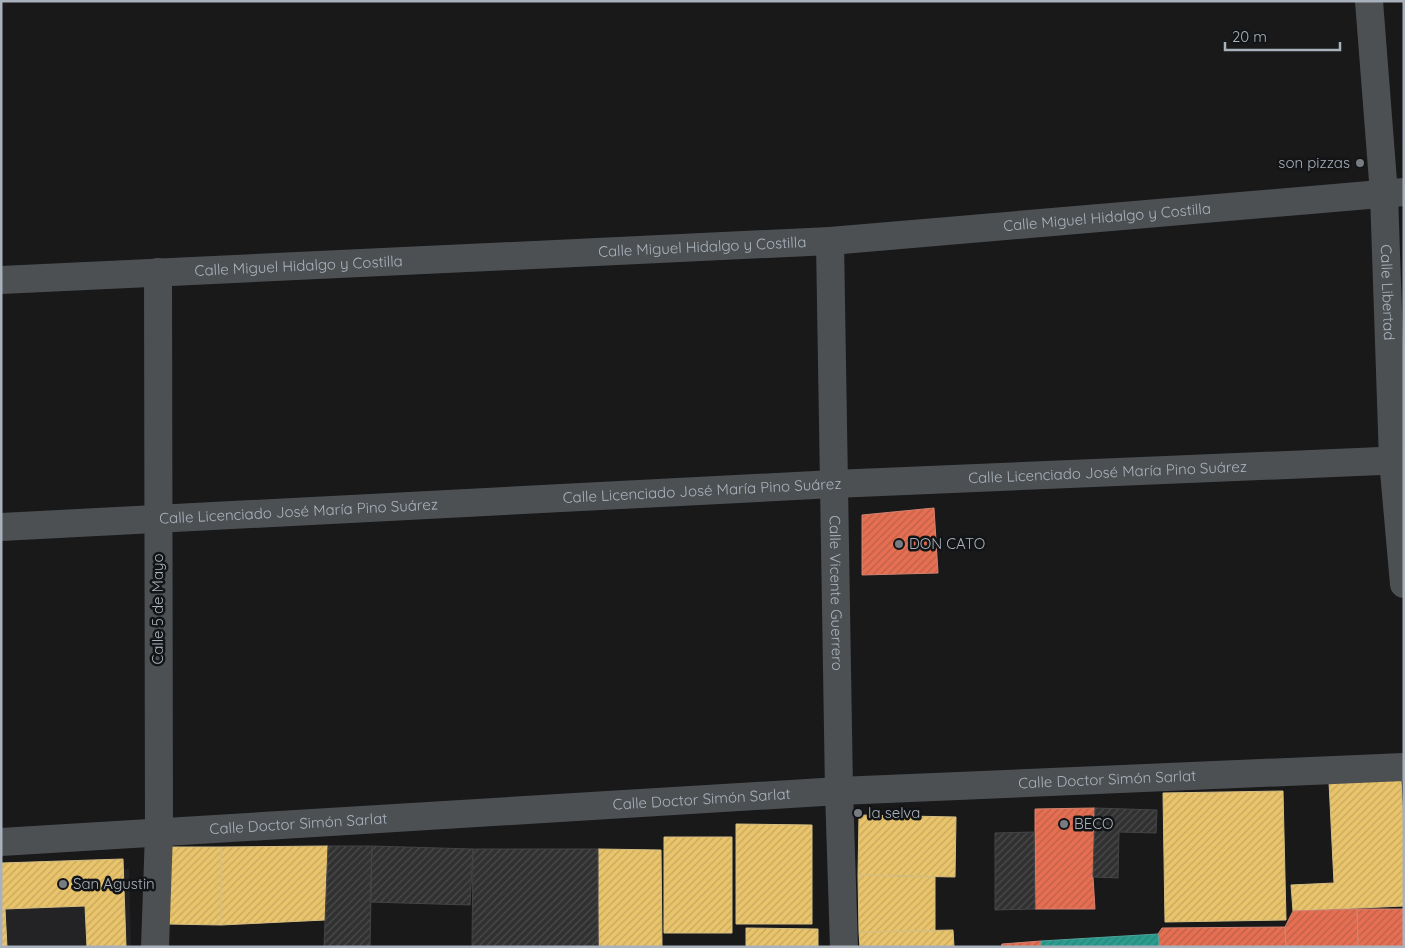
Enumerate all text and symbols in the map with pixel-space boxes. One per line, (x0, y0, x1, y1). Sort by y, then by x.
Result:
scale bar (1225, 20, 1340, 52)
text: 20 m (1232, 27, 1267, 46)
place label: son pizzas (1278, 153, 1350, 172)
marker: son pizzas (1354, 157, 1366, 169)
street label: Calle Miguel Hidalgo y Costilla (1002, 199, 1212, 235)
street label: Calle Miguel Hidalgo y Costilla (598, 232, 807, 261)
street label: Calle Libertad (1377, 244, 1399, 341)
street label: Calle Miguel Hidalgo y Costilla (194, 251, 403, 280)
street label: Calle Licenciado José María Pino Suárez (968, 457, 1247, 487)
street label: Calle Licenciado José María Pino Suárez (562, 474, 842, 507)
street label: Calle Licenciado José María Pino Suárez (159, 494, 438, 528)
street label: Calle Vicente Guerrero (825, 515, 847, 671)
place label: DON CATO (909, 534, 985, 553)
marker: DON CATO (893, 538, 905, 550)
street label: Calle 5 de Mayo (148, 553, 167, 665)
street label: Calle Doctor Simón Sarlat (1018, 766, 1197, 792)
street label: Calle Doctor Simón Sarlat (612, 784, 791, 814)
place label: la selva (868, 803, 920, 822)
marker: la selva (852, 807, 864, 819)
street label: Calle Doctor Simón Sarlat (209, 809, 388, 838)
place label: BECO (1074, 814, 1114, 833)
marker: BECO (1058, 818, 1070, 830)
place label: San Agustin (73, 874, 155, 893)
marker: San Agustin (57, 878, 69, 890)

